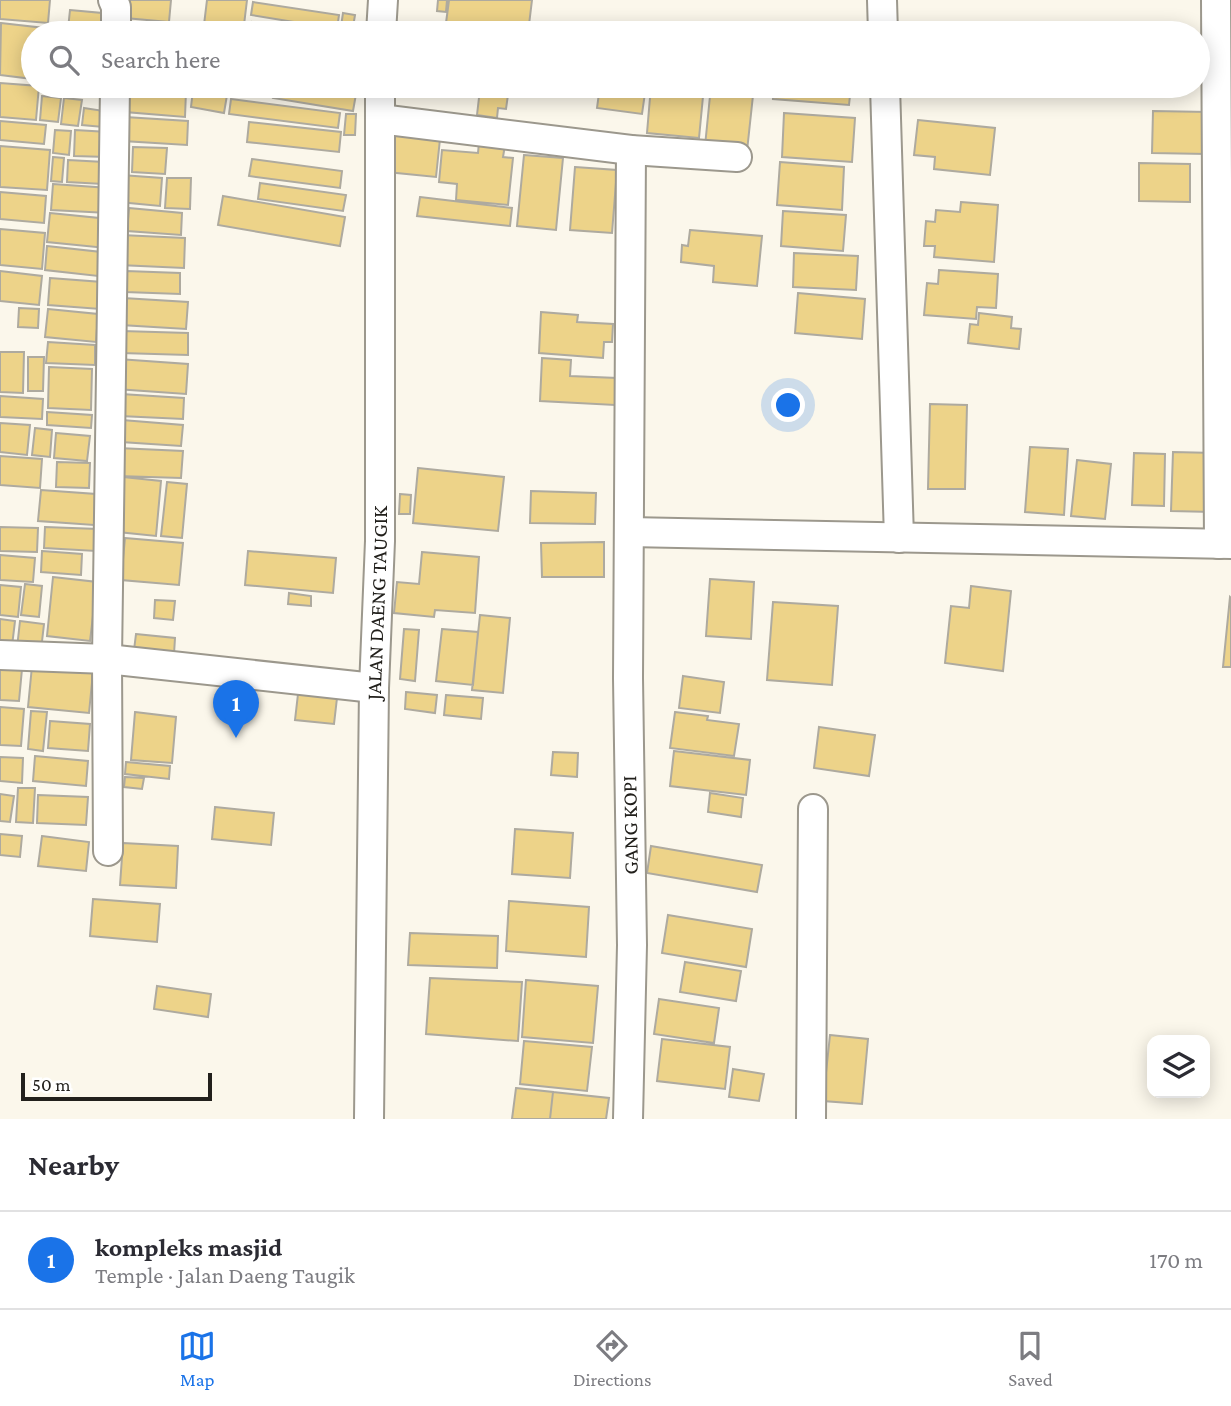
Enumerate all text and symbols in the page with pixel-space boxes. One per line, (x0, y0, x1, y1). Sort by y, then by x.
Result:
search box (21, 21, 1210, 98)
icon: search (45, 41, 83, 79)
text: Search here (101, 45, 220, 74)
your location (771, 388, 805, 422)
street label: JALAN DAENG TAUGIK (362, 505, 392, 702)
pin: 1 (213, 680, 259, 738)
street label: GANG KOPI (617, 775, 643, 875)
map controls (1147, 1035, 1210, 1098)
button: layers (1147, 1035, 1210, 1098)
scale bar (21, 1070, 212, 1102)
text: 50 m (32, 1074, 71, 1095)
text: Nearby (28, 1148, 119, 1181)
text: kompleks masjid (95, 1233, 282, 1262)
text: 1 (47, 1247, 55, 1273)
text: 170 m (1149, 1247, 1203, 1273)
text: Temple · Jalan Daeng Taugik (95, 1262, 355, 1288)
tab: Map (178, 1327, 216, 1390)
tab: Directions (573, 1327, 652, 1390)
tab: Saved (1008, 1327, 1053, 1390)

